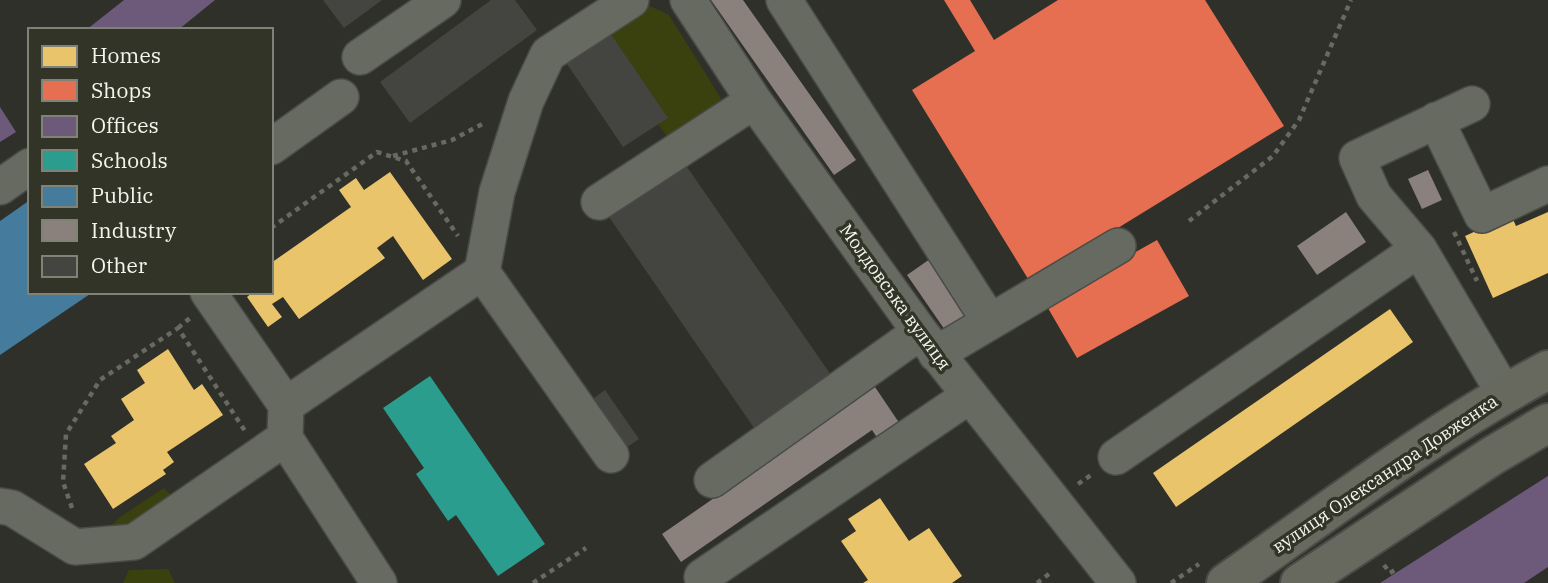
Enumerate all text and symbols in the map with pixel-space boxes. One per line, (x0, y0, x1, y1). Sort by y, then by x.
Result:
legend (28, 28, 273, 294)
text: Homes (91, 41, 161, 69)
text: Shops (91, 76, 151, 104)
text: Offices (91, 111, 159, 139)
text: Schools (91, 146, 168, 174)
text: Public (91, 181, 153, 209)
text: Industry (91, 216, 177, 244)
street label: Молдовська вулиця (835, 219, 956, 374)
text: Other (91, 251, 148, 279)
street label: вулиця Олександра Довженка (1268, 389, 1502, 558)

